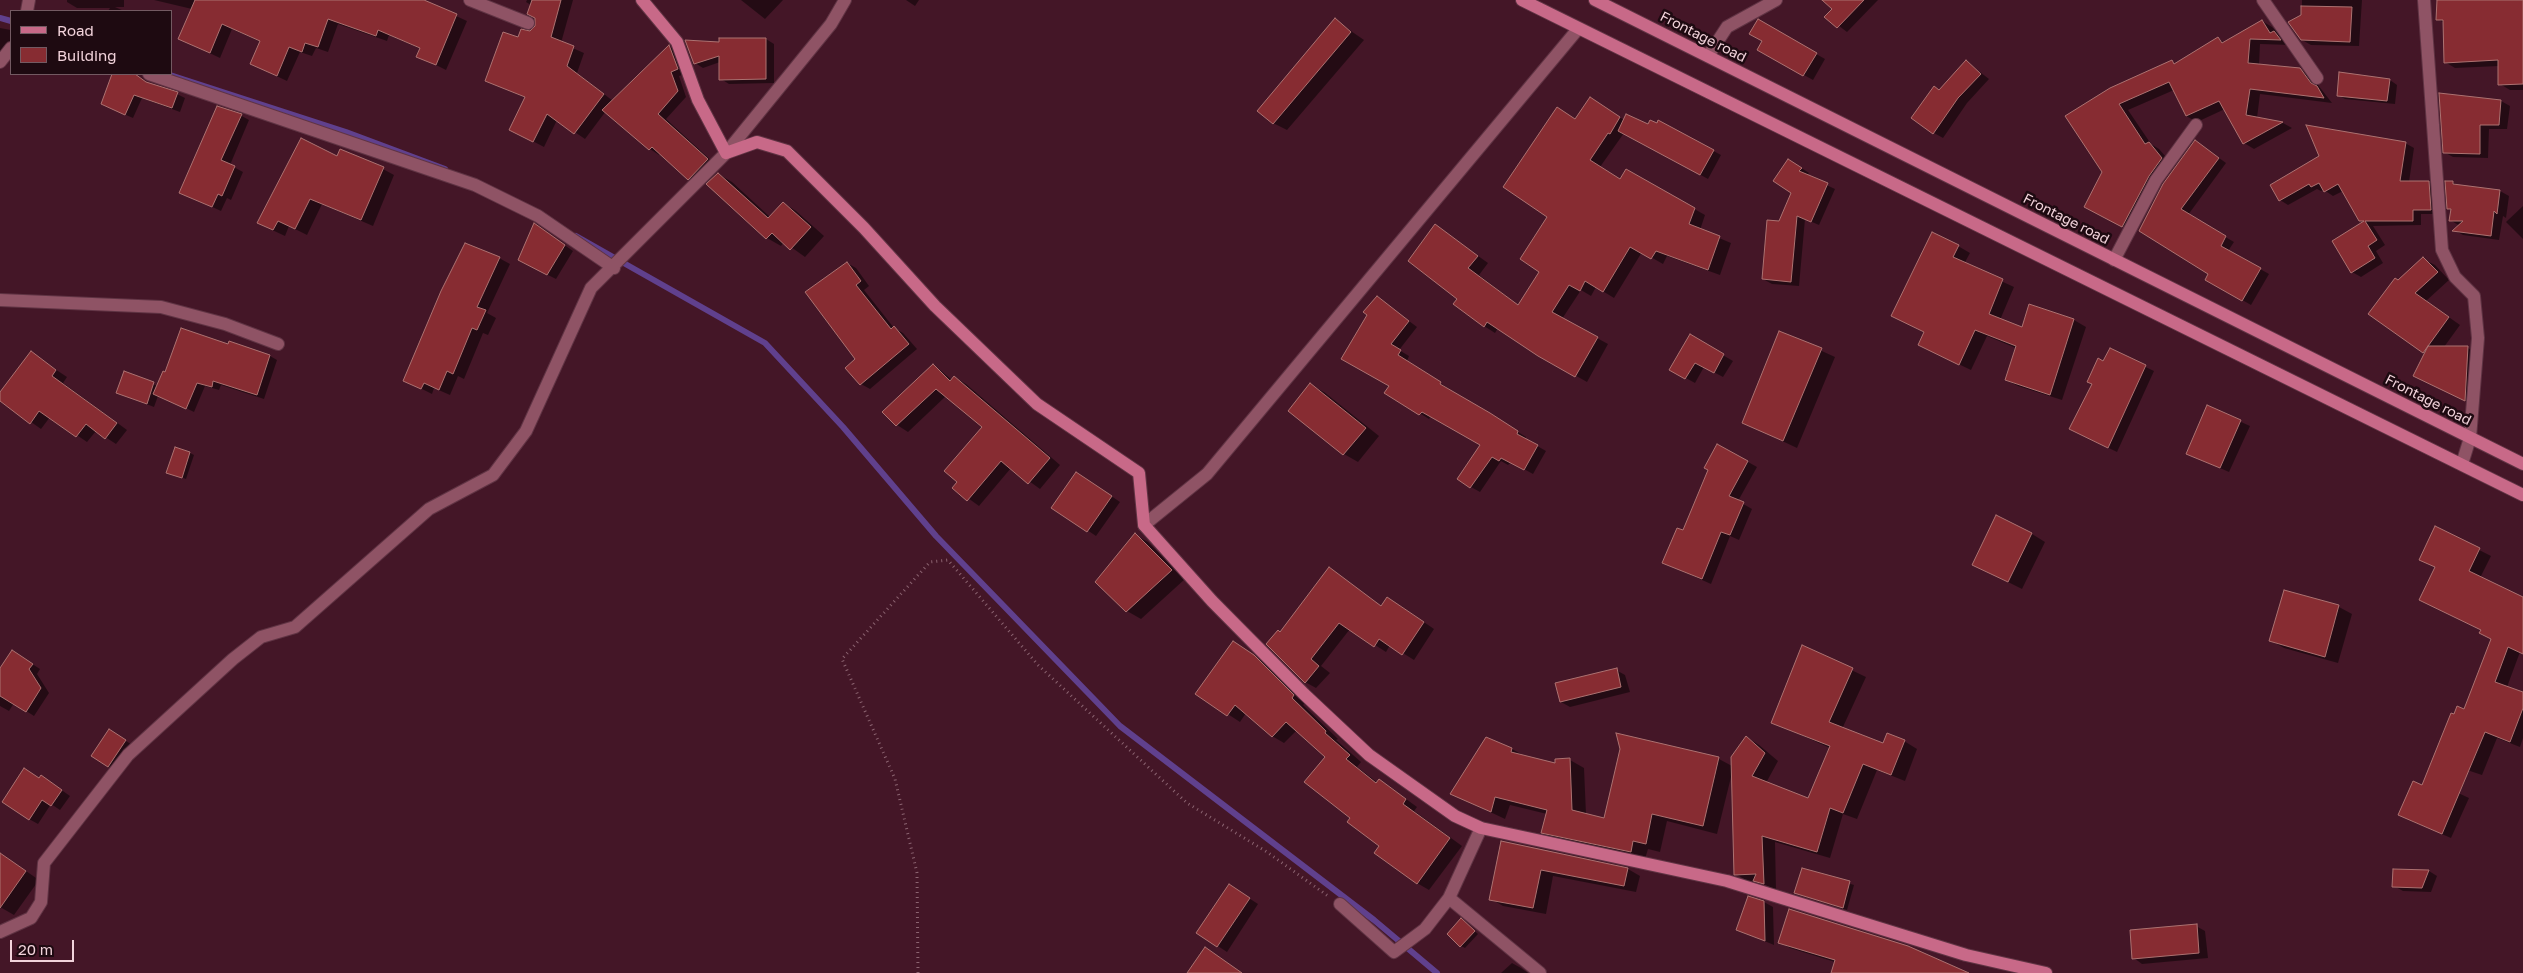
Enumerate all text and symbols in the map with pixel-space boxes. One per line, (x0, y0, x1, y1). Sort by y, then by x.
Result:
street label: Frontage road (1657, 8, 1749, 66)
legend (10, 10, 172, 75)
text: Road (57, 21, 94, 39)
text: Building (57, 46, 117, 64)
street label: Frontage road (2020, 190, 2112, 248)
street label: Frontage road (2382, 371, 2474, 429)
scale bar (12, 930, 76, 962)
text: 20 m (18, 940, 53, 958)

